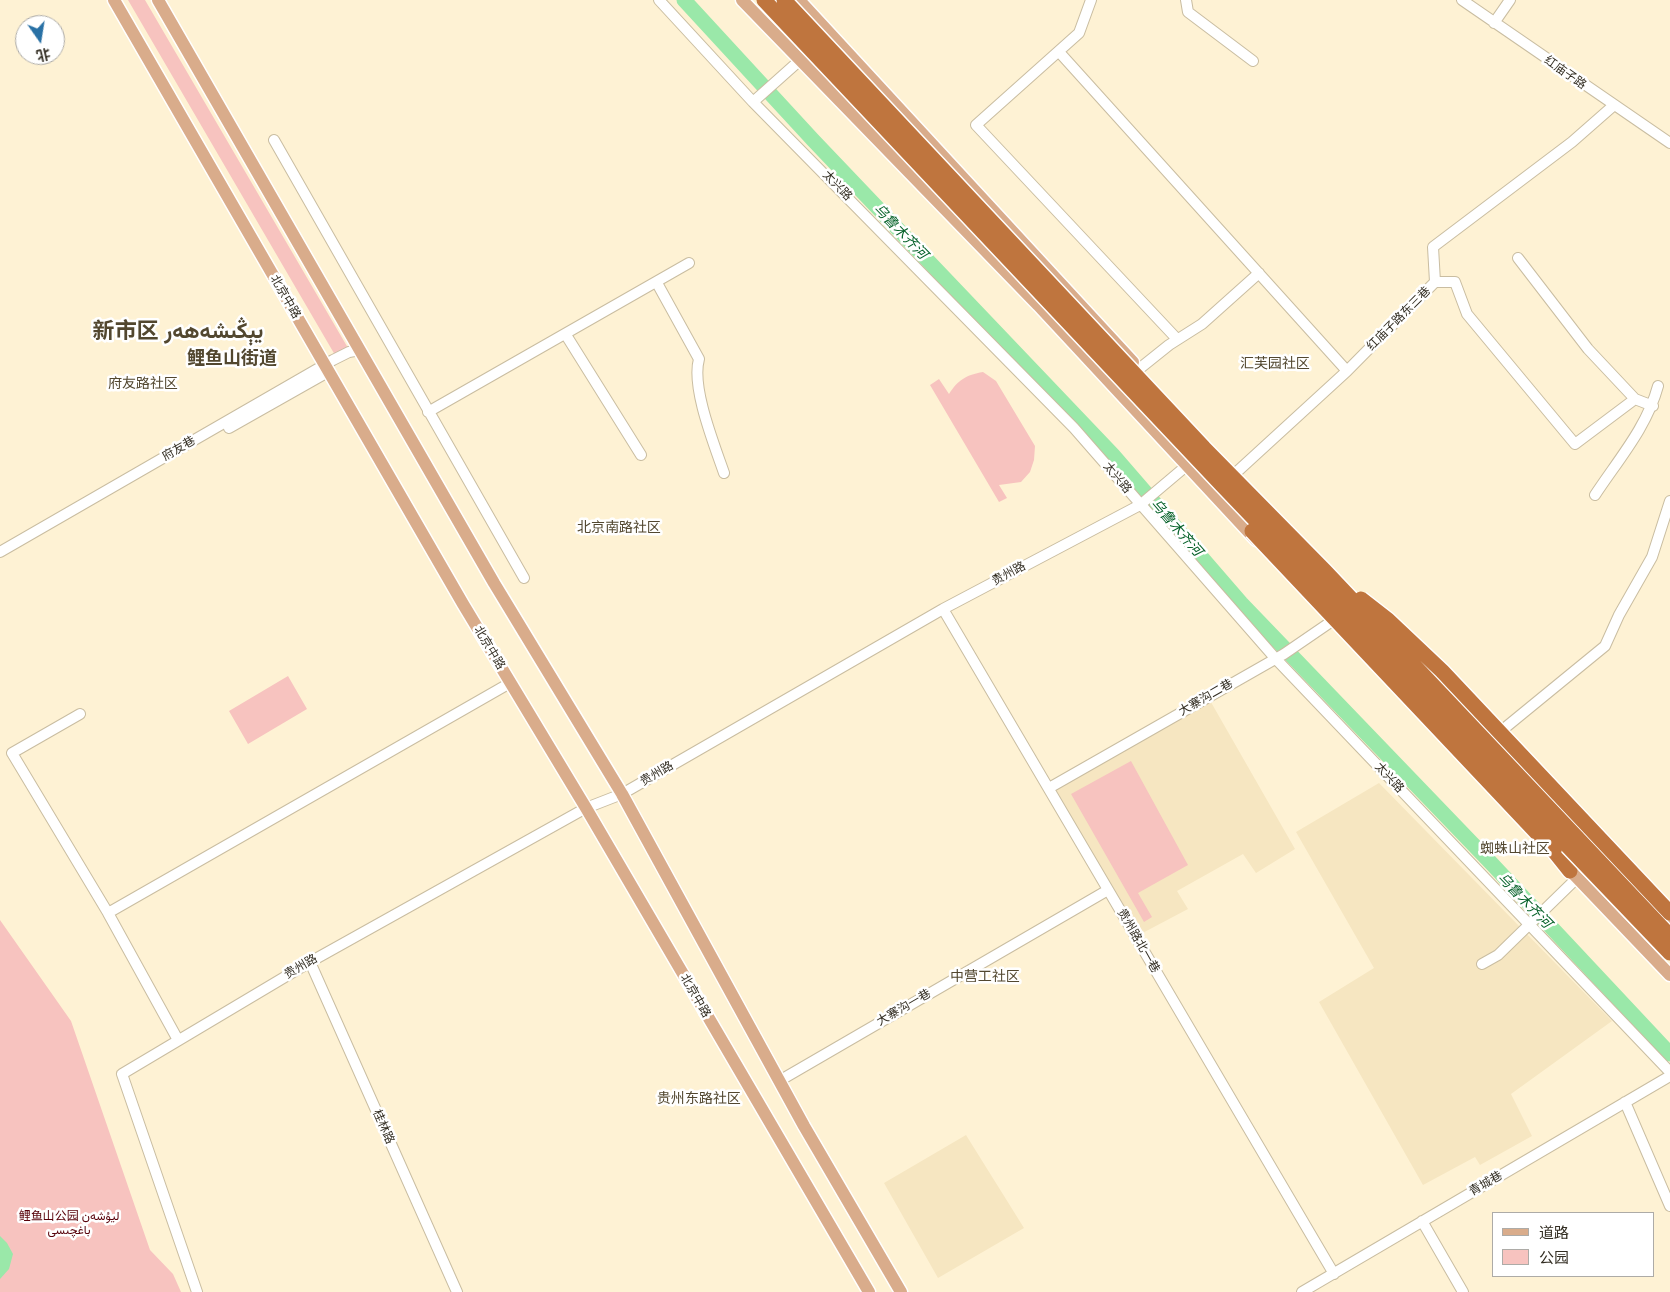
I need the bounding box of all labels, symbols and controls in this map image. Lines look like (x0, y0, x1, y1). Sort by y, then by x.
north arrow (15, 15, 65, 65)
text: 北 (35, 44, 52, 64)
street label: 红庙子路 (1541, 53, 1589, 93)
street label: 太兴路 (819, 168, 855, 204)
water label: 乌鲁木齐河 (870, 201, 930, 263)
street label: 北京中路 (267, 273, 303, 321)
street label: 红庙子路东三巷 (1364, 284, 1434, 354)
district label: 新市区 يېڭىشەھەر (93, 319, 263, 345)
district label: 鲤鱼山街道 (187, 348, 277, 370)
district label: 汇芙园社区 (1240, 356, 1310, 372)
district label: 府友路社区 (108, 376, 178, 392)
street label: 府友巷 (160, 434, 198, 464)
street label: 太兴路 (1100, 460, 1134, 496)
water label: 乌鲁木齐河 (1147, 496, 1205, 560)
district label: 北京南路社区 (577, 520, 661, 536)
street label: 贵州路 (990, 559, 1028, 589)
street label: 北京中路 (470, 624, 508, 672)
street label: 大寨沟二巷 (1176, 677, 1236, 719)
street label: 贵州路 (638, 759, 676, 789)
street label: 太兴路 (1371, 760, 1407, 796)
district label: 蜘蛛山社区 (1480, 841, 1550, 857)
water label: 乌鲁木齐河 (1494, 870, 1554, 932)
street label: 贵州路北一巷 (1114, 906, 1162, 976)
street label: 贵州路 (282, 952, 320, 982)
district label: 中营工社区 (950, 969, 1020, 985)
street label: 北京中路 (677, 972, 713, 1020)
street label: 大寨沟一巷 (874, 987, 934, 1029)
district label: 贵州东路社区 (657, 1091, 741, 1107)
street label: 桂林路 (369, 1108, 397, 1146)
street label: 青城巷 (1467, 1169, 1505, 1199)
park label: 鲤鱼山公园 ليۇشەن باغچىسى (19, 1210, 119, 1238)
legend (1492, 1212, 1655, 1277)
text: 道路 (1539, 1224, 1569, 1242)
text: 公园 (1539, 1249, 1569, 1267)

